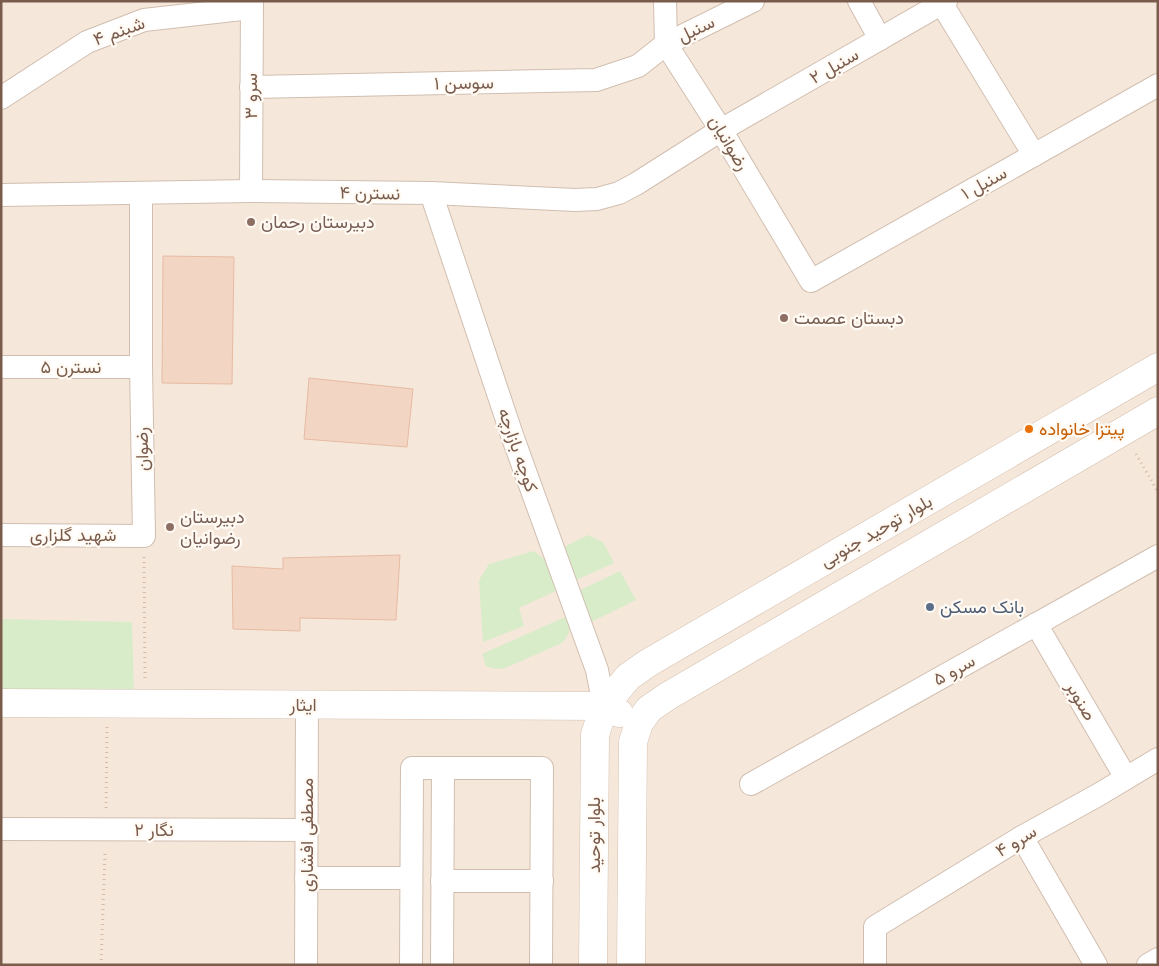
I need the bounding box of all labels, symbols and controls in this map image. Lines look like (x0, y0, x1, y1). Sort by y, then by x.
street label: سنبل (674, 12, 718, 47)
street label: شبنم ۴ (91, 13, 148, 51)
street label: سنبل ۲ (806, 44, 862, 89)
street label: سوسن ۱ (434, 72, 494, 95)
street label: سرو ۳ (241, 73, 262, 119)
street label: رضوانیان (704, 112, 753, 175)
street label: سنبل ۱ (958, 162, 1011, 204)
street label: نسترن ۴ (339, 182, 401, 205)
place label: دبیرستان رحمان (261, 212, 375, 233)
marker: دبیرستان رحمان (245, 216, 257, 228)
place label: دبستان عصمت (794, 308, 904, 328)
marker: دبستان عصمت (778, 312, 790, 324)
street label: نسترن ۵ (40, 357, 102, 378)
street label: کوچه بازارچه (492, 405, 542, 495)
place label: پیتزا خانواده (1039, 419, 1125, 441)
marker: پیتزا خانواده (1023, 423, 1035, 435)
street label: رضوان (132, 427, 153, 471)
street label: بلوار توحید جنوبی (817, 491, 936, 572)
place label: دبیرستان رضوانیان (180, 507, 245, 549)
marker: دبیرستان رضوانیان (164, 521, 176, 533)
street label: شهید گلزاری (30, 525, 116, 546)
place label: بانک مسکن (940, 597, 1024, 618)
marker: بانک مسکن (924, 601, 936, 613)
street label: سرو ۵ (930, 650, 979, 690)
street label: صنوبر (1061, 677, 1100, 724)
street label: ایثار (288, 695, 317, 716)
street label: مصطفی افشاری (297, 778, 318, 892)
street label: بلوار توحید (584, 797, 605, 873)
street label: نگار ۲ (134, 820, 174, 841)
street label: سرو ۴ (992, 821, 1041, 862)

